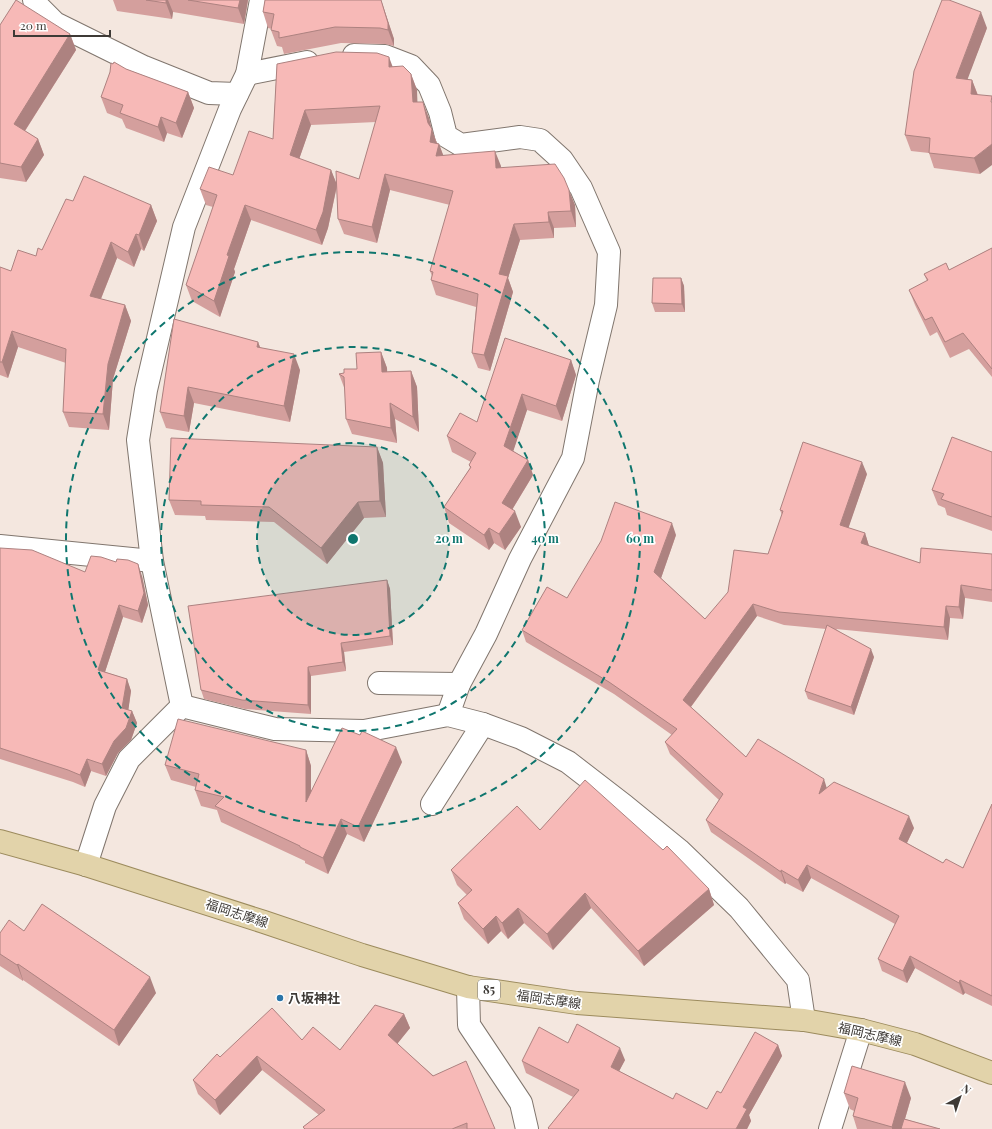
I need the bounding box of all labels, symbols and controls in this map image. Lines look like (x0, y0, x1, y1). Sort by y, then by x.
scale bar (14, 12, 110, 38)
text: 20 m (20, 17, 47, 33)
text: 20 m (435, 530, 463, 546)
text: 40 m (531, 530, 559, 546)
text: 60 m (626, 530, 654, 546)
centre of rings (346, 532, 360, 546)
street label: 福岡志摩線 (204, 894, 271, 931)
road number: 85 (478, 980, 500, 1000)
street label: 福岡志摩線 (516, 986, 582, 1011)
place label: 八坂神社 (288, 989, 340, 1006)
marker: 八坂神社 (275, 993, 285, 1003)
street label: 福岡志摩線 (837, 1018, 904, 1049)
north arrow (940, 1077, 980, 1117)
text: N (959, 1081, 975, 1097)

